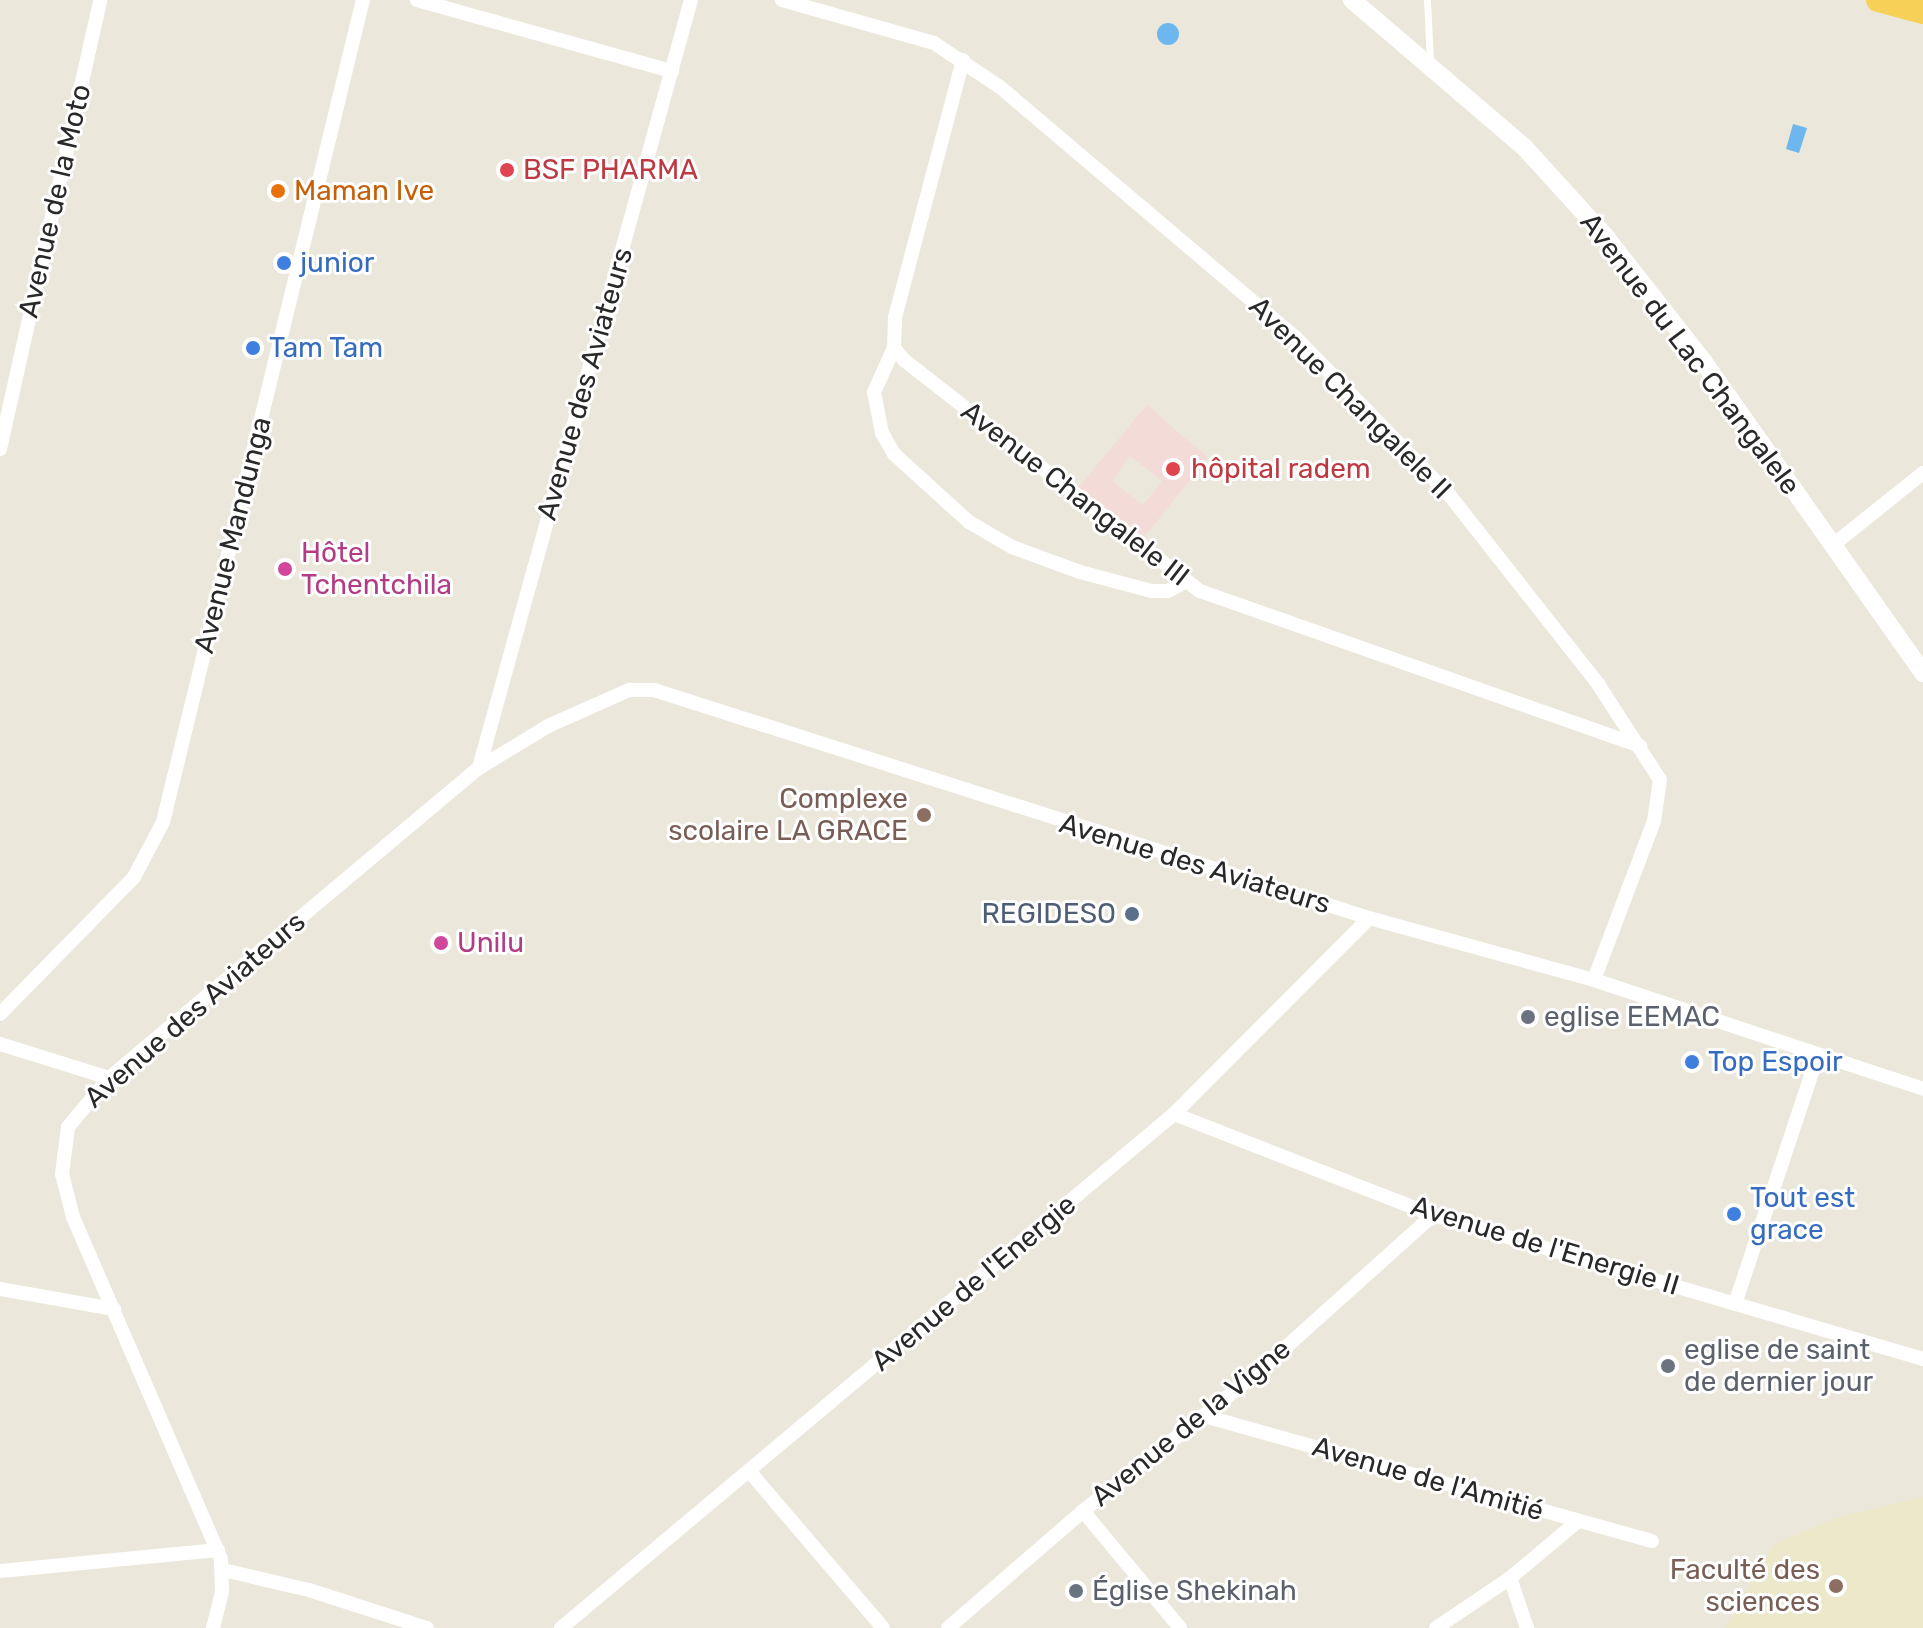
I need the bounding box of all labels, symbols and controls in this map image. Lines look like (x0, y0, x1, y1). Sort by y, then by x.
street label: Avenue de la Moto (12, 81, 98, 321)
place label: BSF PHARMA (523, 153, 698, 187)
marker: BSF PHARMA (498, 161, 516, 179)
place label: Maman Ive (294, 174, 434, 208)
marker: Maman Ive (269, 182, 287, 200)
street label: Avenue du Lac Changalele (1573, 206, 1807, 502)
street label: Avenue des Aviateurs (530, 244, 640, 524)
place label: junior (300, 246, 374, 280)
marker: junior (275, 254, 293, 272)
street label: Avenue Changalele II (1242, 290, 1458, 506)
place label: Tam Tam (269, 331, 384, 365)
marker: Tam Tam (244, 339, 262, 357)
street label: Avenue Changalele III (954, 395, 1196, 593)
street label: Avenue Mandunga (187, 413, 279, 657)
place label: hôpital radem (1191, 452, 1371, 486)
marker: hôpital radem (1162, 458, 1184, 480)
place label: Hôtel Tchentchila (301, 536, 452, 602)
marker: Hôtel Tchentchila (276, 560, 294, 578)
place label: Complexe scolaire LA GRACE (667, 782, 908, 848)
marker: Complexe scolaire LA GRACE (915, 806, 933, 824)
street label: Avenue des Aviateurs (1055, 807, 1335, 921)
place label: REGIDESO (982, 897, 1116, 931)
street label: Avenue des Aviateurs (77, 905, 313, 1115)
marker: REGIDESO (1123, 905, 1141, 923)
place label: Unilu (457, 926, 524, 960)
marker: Unilu (432, 934, 450, 952)
place label: eglise EEMAC (1544, 1000, 1720, 1034)
marker: eglise EEMAC (1519, 1008, 1537, 1026)
place label: Top Espoir (1708, 1045, 1843, 1079)
marker: Top Espoir (1683, 1053, 1701, 1071)
place label: Tout est grace (1750, 1181, 1855, 1247)
street label: Avenue de l'Energie (865, 1188, 1083, 1378)
street label: Avenue de l'Energie II (1407, 1189, 1683, 1303)
marker: Tout est grace (1725, 1205, 1743, 1223)
street label: Avenue de la Vigne (1084, 1332, 1298, 1514)
place label: eglise de saint de dernier jour (1684, 1333, 1874, 1399)
marker: eglise de saint de dernier jour (1659, 1357, 1677, 1375)
street label: Avenue de l'Amitié (1309, 1430, 1547, 1528)
place label: Faculté des sciences (1670, 1553, 1820, 1619)
place label: Église Shekinah (1092, 1574, 1297, 1608)
marker: Faculté des sciences (1827, 1577, 1845, 1595)
marker: Église Shekinah (1067, 1582, 1085, 1600)

